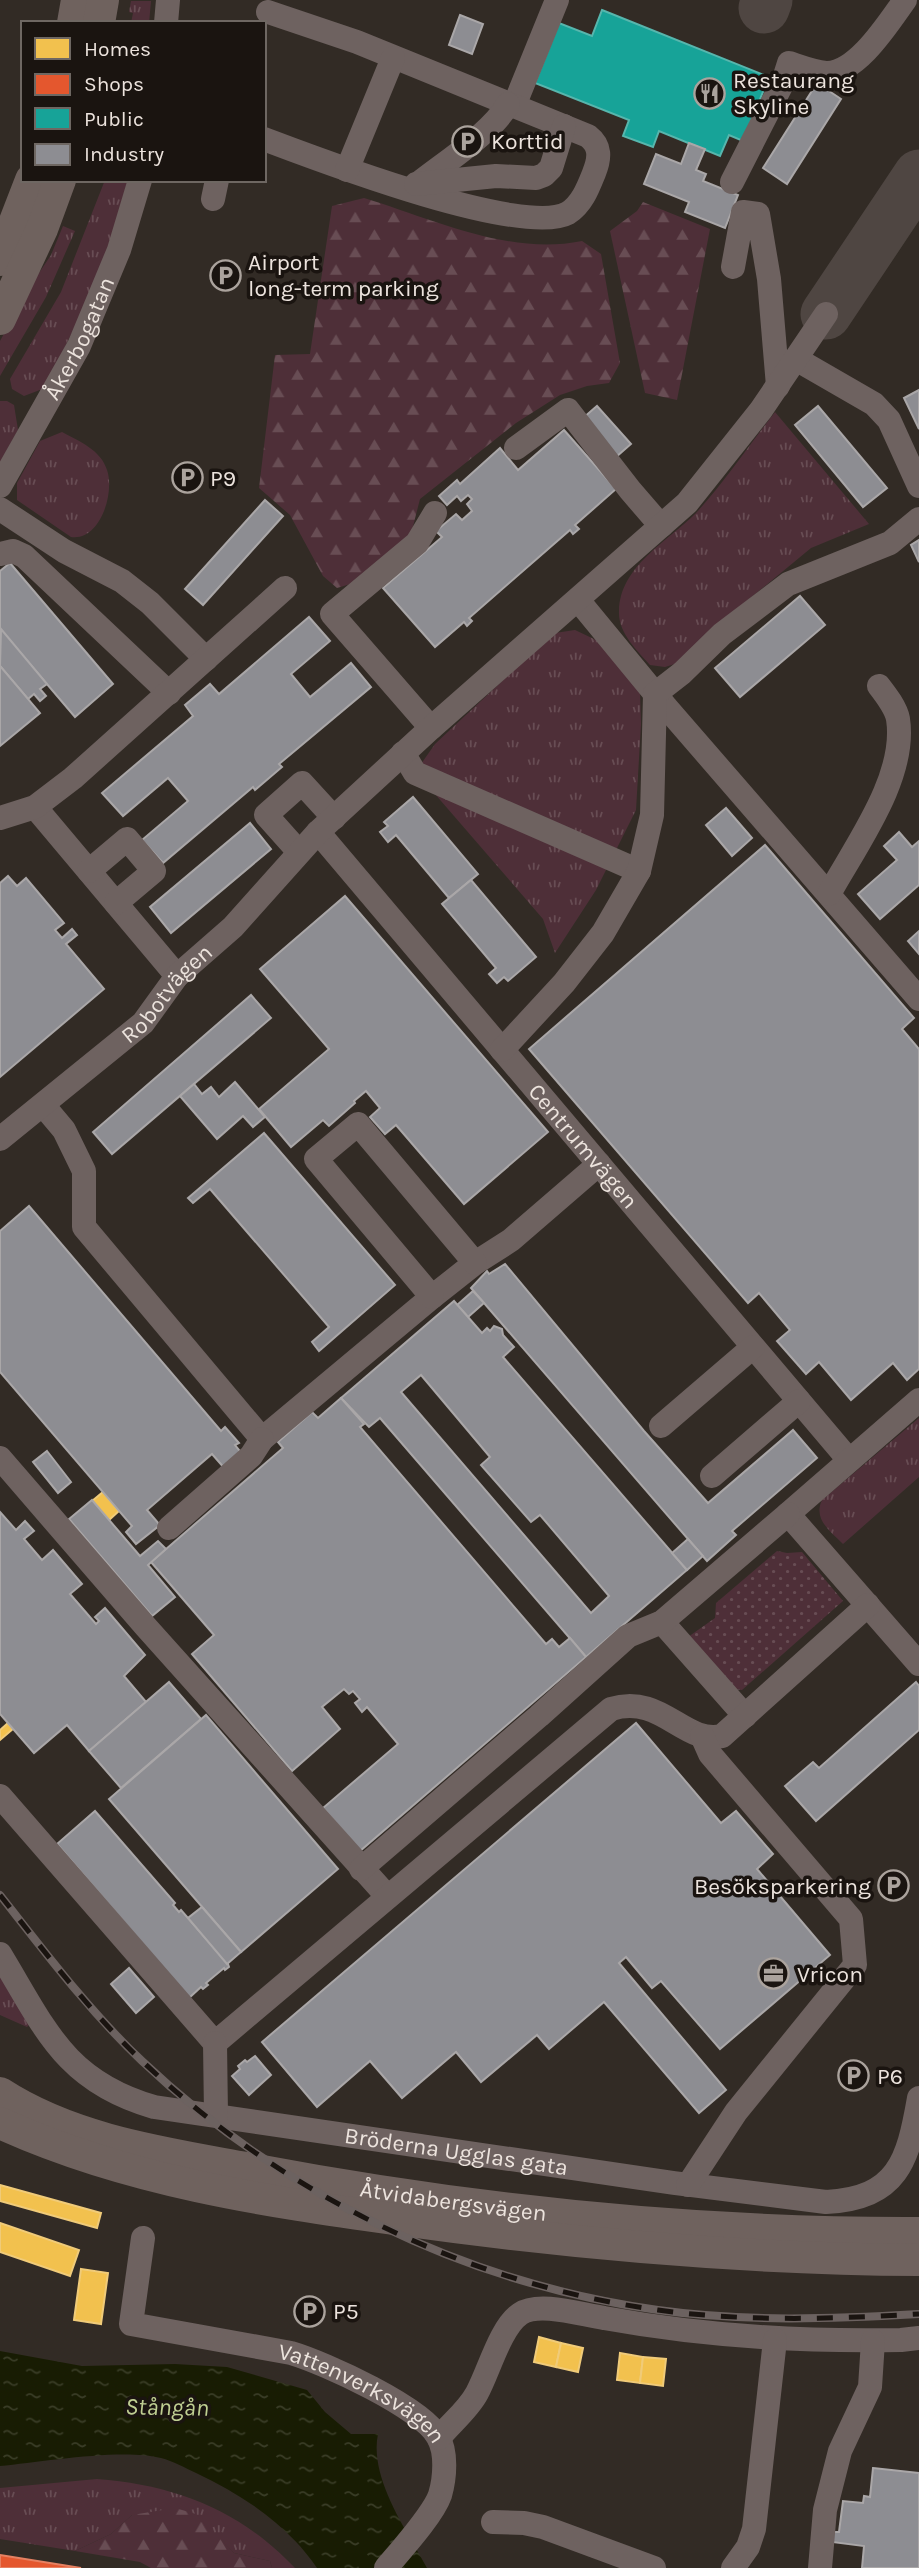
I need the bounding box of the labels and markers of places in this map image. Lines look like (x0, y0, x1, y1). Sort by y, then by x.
place label: Restaurang Skyline (733, 67, 854, 120)
restaurant icon: Restaurang Skyline (693, 76, 727, 110)
parking icon: Korttid (451, 124, 485, 158)
place label: Korttid (491, 128, 564, 155)
place label: Airport long-term parking (248, 249, 439, 302)
parking icon: Airport long-term parking (208, 258, 242, 292)
parking icon: P9 (170, 461, 204, 495)
place label: P9 (210, 465, 236, 492)
parking icon: Besöksparkering (877, 1869, 911, 1903)
place label: Besöksparkering (694, 1873, 871, 1900)
office icon: Vricon (757, 1957, 791, 1991)
place label: Vricon (797, 1961, 863, 1988)
parking icon: P6 (837, 2059, 871, 2093)
place label: P6 (877, 2063, 903, 2090)
parking icon: P5 (293, 2294, 327, 2328)
place label: P5 (333, 2298, 359, 2325)

